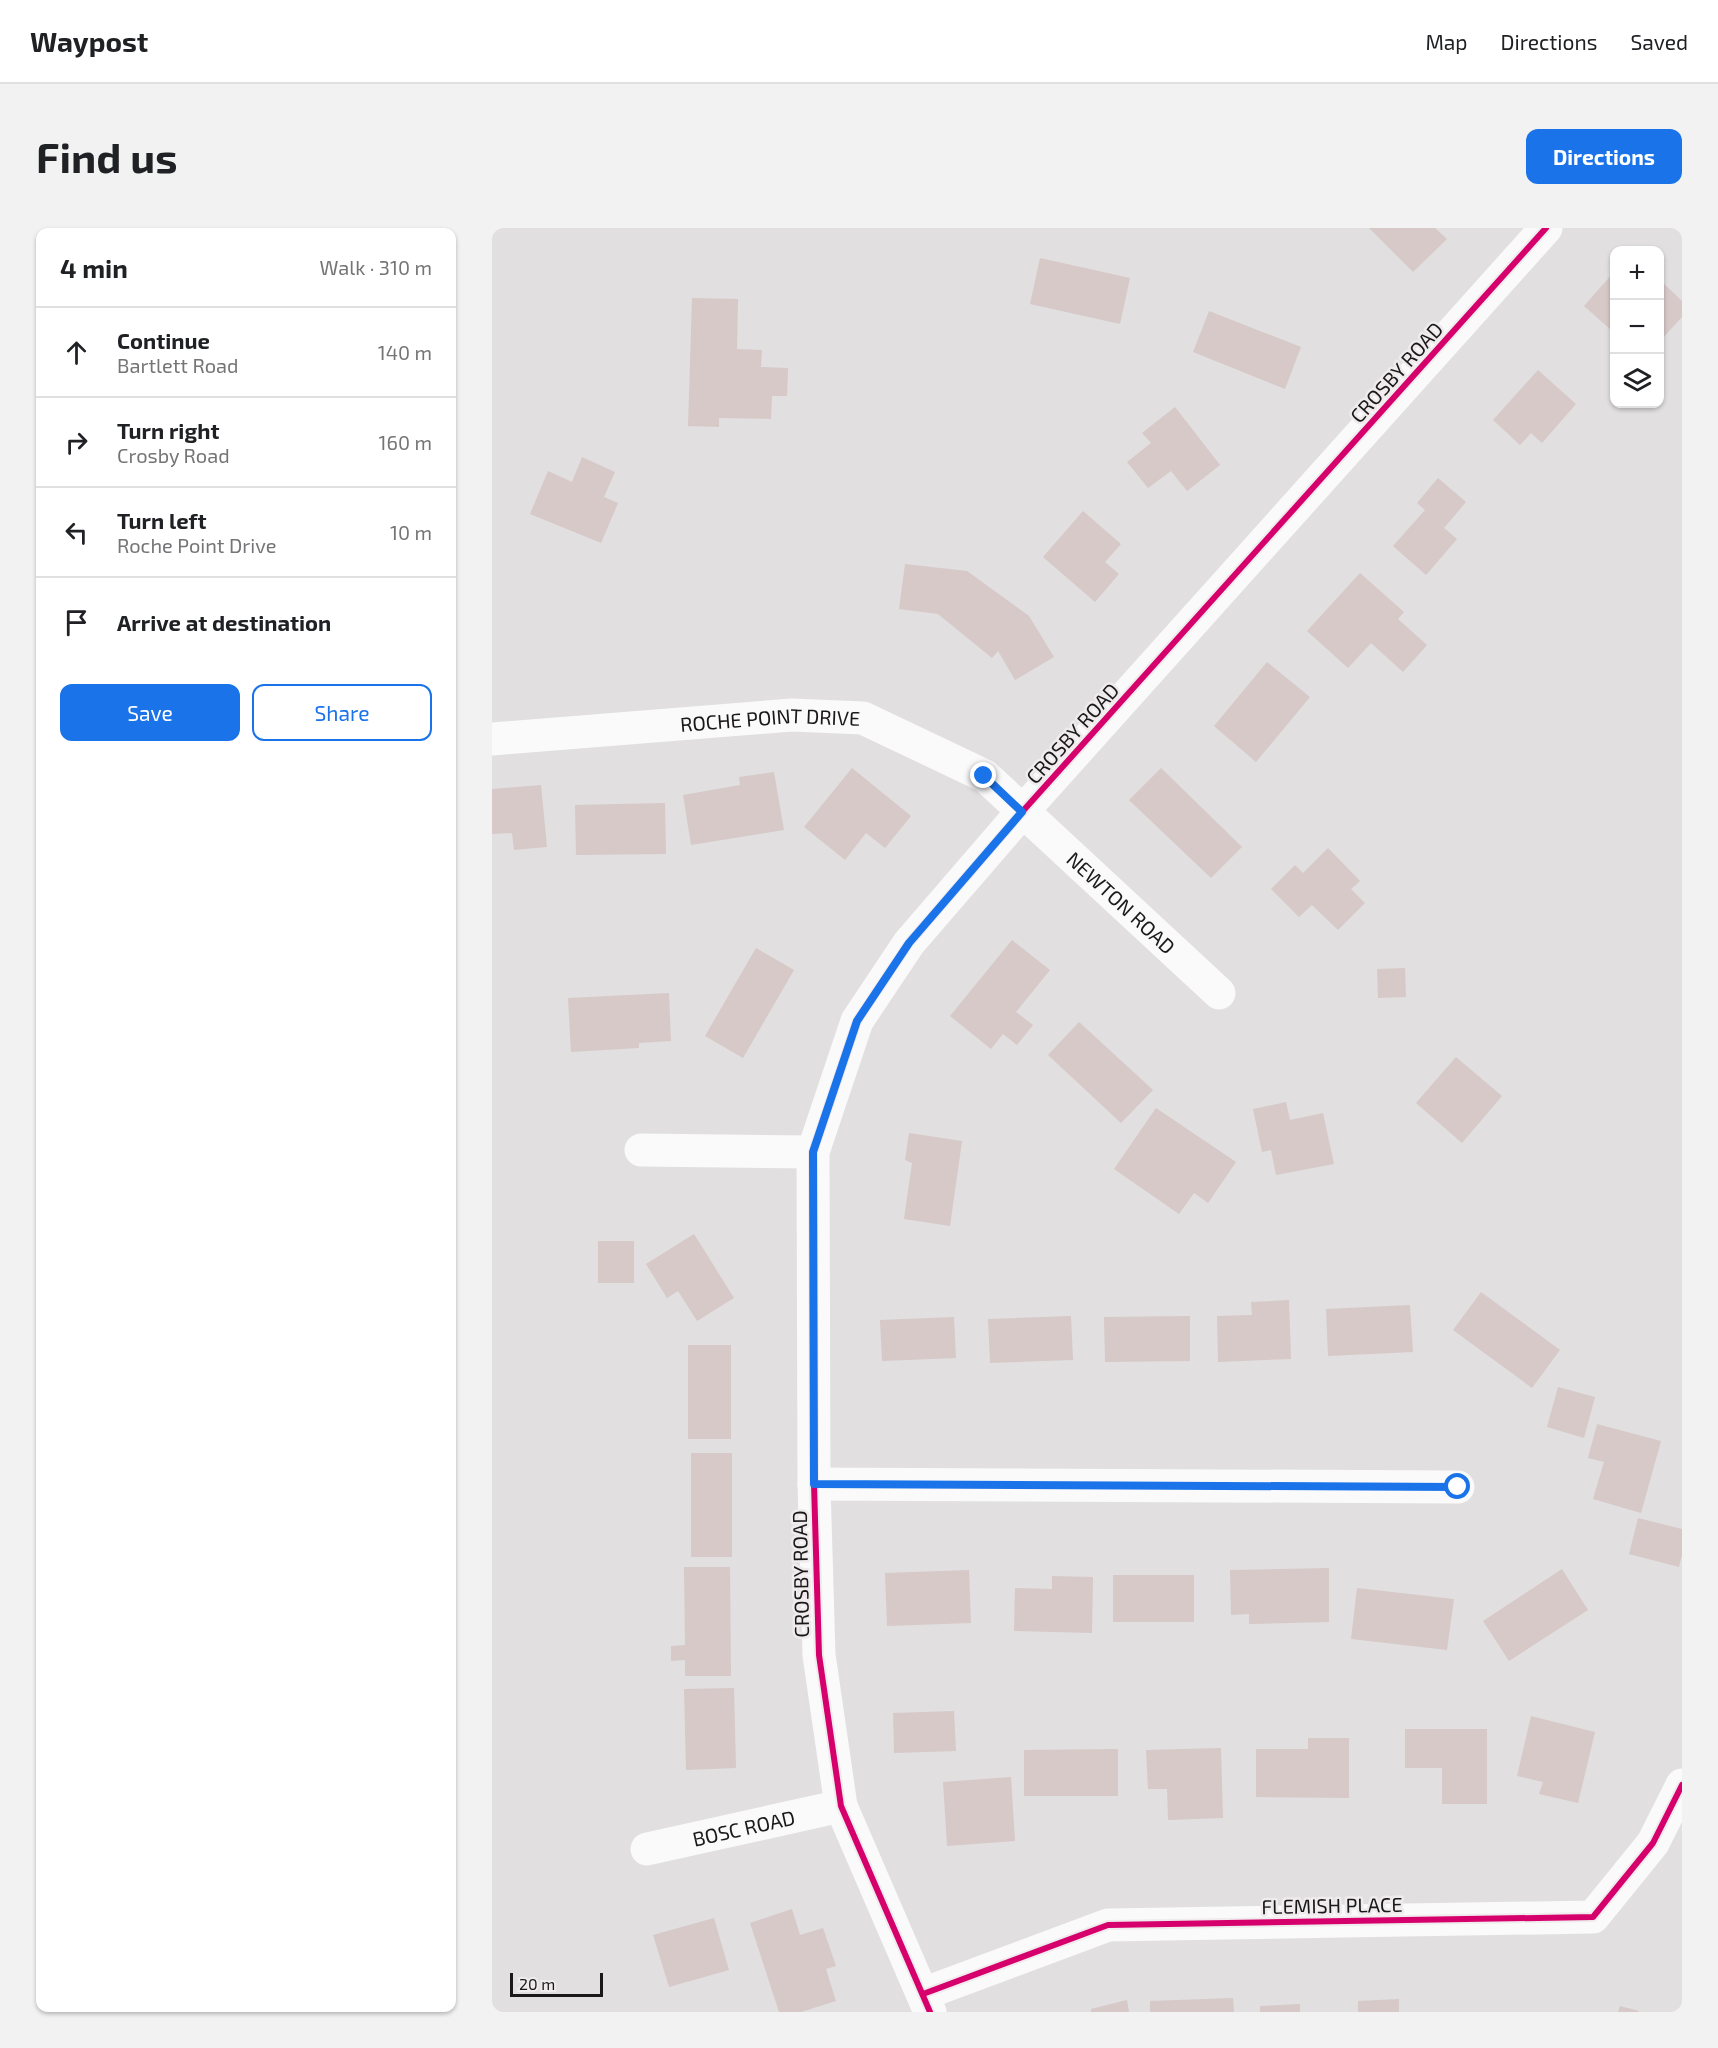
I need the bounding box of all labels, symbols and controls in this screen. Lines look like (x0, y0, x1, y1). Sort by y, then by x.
text: Waypost (30, 24, 148, 58)
text: Map (1425, 29, 1468, 54)
text: Directions (1501, 29, 1597, 54)
text: Saved (1630, 29, 1688, 54)
button: Directions (1526, 129, 1682, 184)
text: Find us (36, 131, 178, 181)
map controls (1610, 246, 1664, 408)
button: + (1610, 246, 1664, 300)
text: 4 min (60, 252, 128, 283)
text: Walk · 310 m (320, 255, 432, 279)
button: − (1610, 300, 1664, 354)
street label: CROSBY ROAD (1345, 317, 1447, 427)
text: Continue (117, 327, 210, 353)
icon: ahead (60, 336, 93, 369)
text: 140 m (378, 340, 432, 364)
text: Bartlett Road (117, 353, 238, 377)
button: layers (1610, 354, 1664, 408)
text: Turn right (117, 417, 219, 443)
icon: right (60, 426, 93, 459)
text: 160 m (379, 430, 432, 454)
text: Crosby Road (117, 443, 230, 467)
text: Turn left (117, 507, 206, 533)
icon: left (60, 516, 93, 549)
text: 10 m (390, 520, 432, 544)
text: Roche Point Drive (117, 533, 276, 557)
icon: arrive (60, 606, 93, 639)
text: Arrive at destination (117, 609, 331, 635)
street label: CROSBY ROAD (1021, 678, 1123, 788)
button: Save (60, 684, 240, 741)
button: Share (252, 684, 432, 741)
street label: ROCHE POINT DRIVE (679, 703, 861, 736)
route end (970, 762, 996, 788)
street label: NEWTON ROAD (1062, 846, 1180, 958)
route start (1444, 1473, 1470, 1499)
street label: CROSBY ROAD (787, 1510, 813, 1638)
street label: BOSC ROAD (690, 1805, 797, 1851)
street label: FLEMISH PLACE (1261, 1892, 1403, 1918)
scale bar (510, 1970, 603, 1998)
text: 20 m (519, 1974, 555, 1993)

